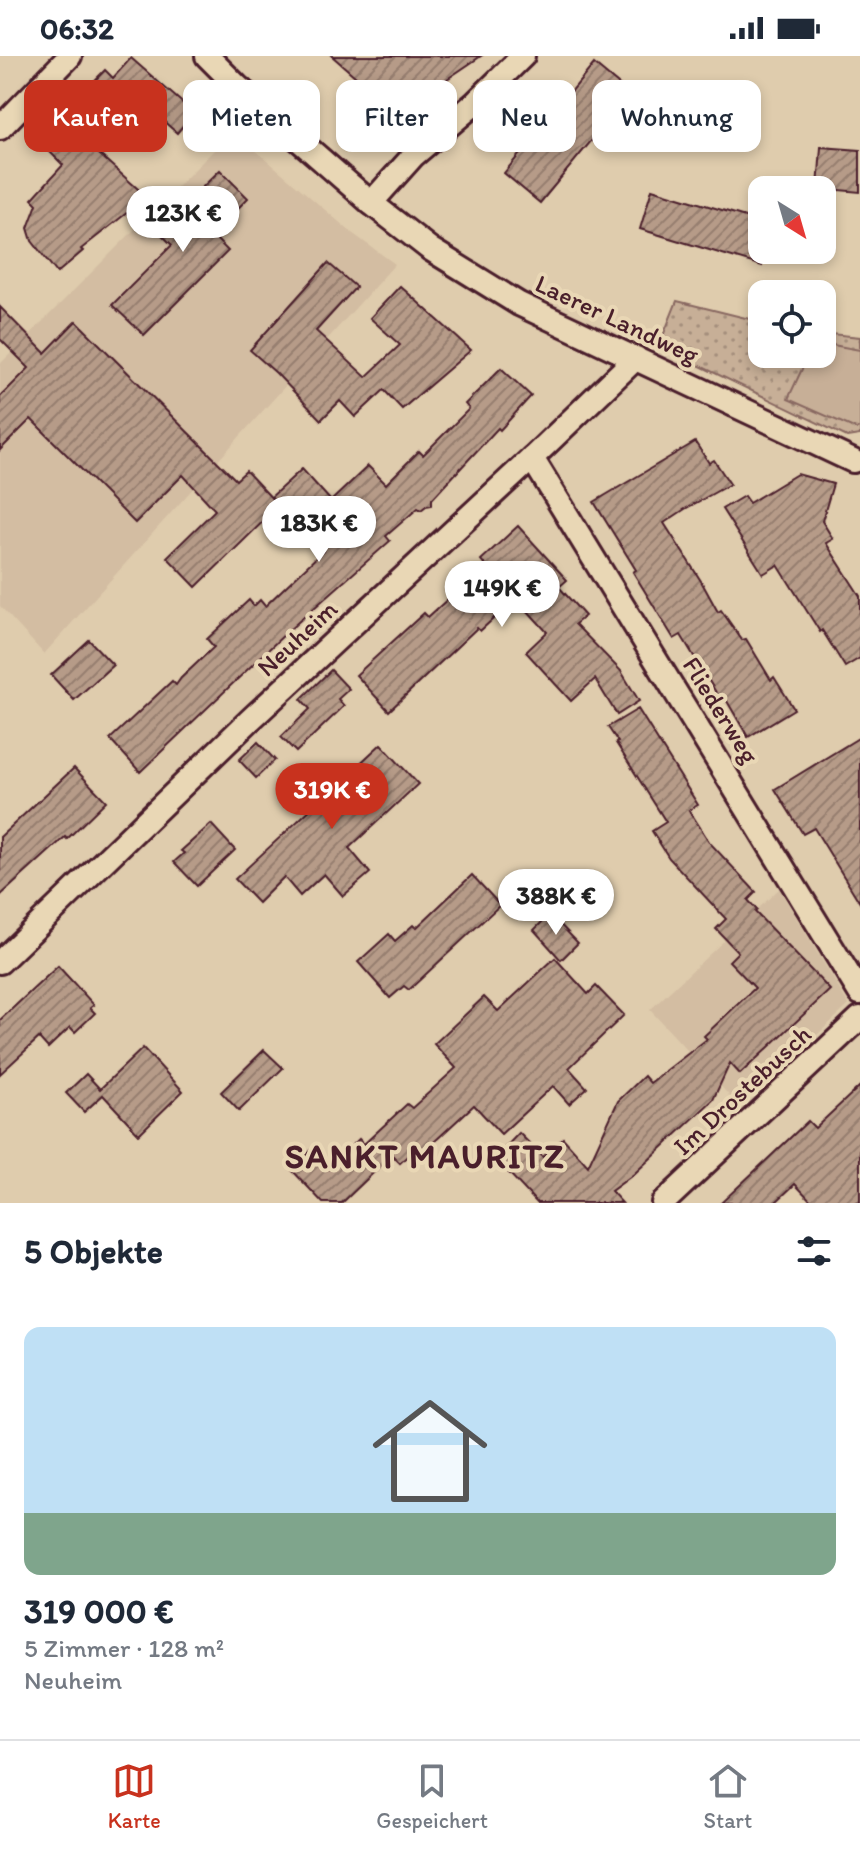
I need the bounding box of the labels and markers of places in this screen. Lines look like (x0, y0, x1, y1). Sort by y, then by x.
pin: 123K € (118, 186, 248, 254)
pin: 183K € (254, 496, 384, 564)
pin: 149K € (437, 561, 567, 629)
pin: 319K € (267, 763, 397, 831)
pin: 388K € (491, 869, 621, 937)

